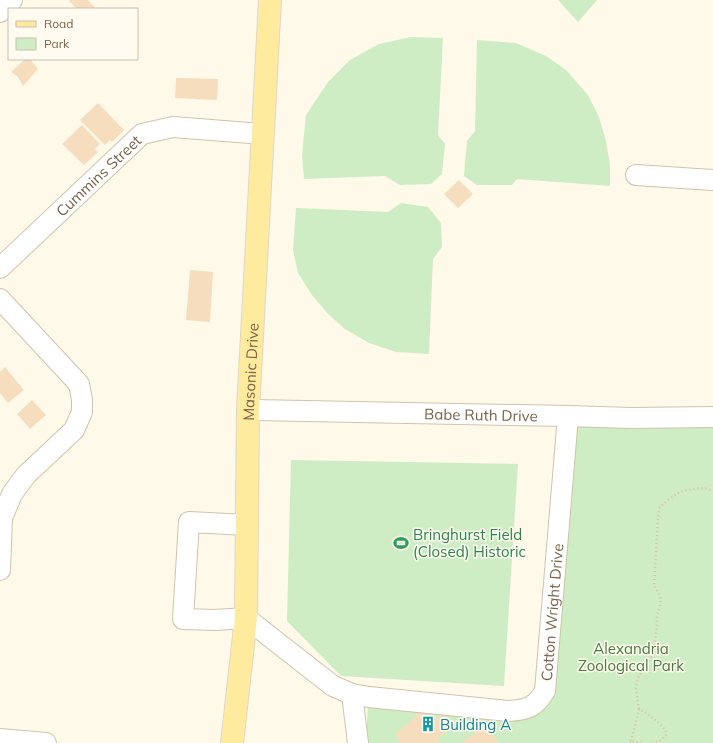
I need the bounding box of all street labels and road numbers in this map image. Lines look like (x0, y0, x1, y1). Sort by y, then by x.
street label: Cummins Street (52, 131, 145, 220)
street label: Masonic Drive (238, 322, 262, 421)
street label: Babe Ruth Drive (424, 404, 538, 425)
street label: Cotton Wright Drive (536, 543, 567, 682)

